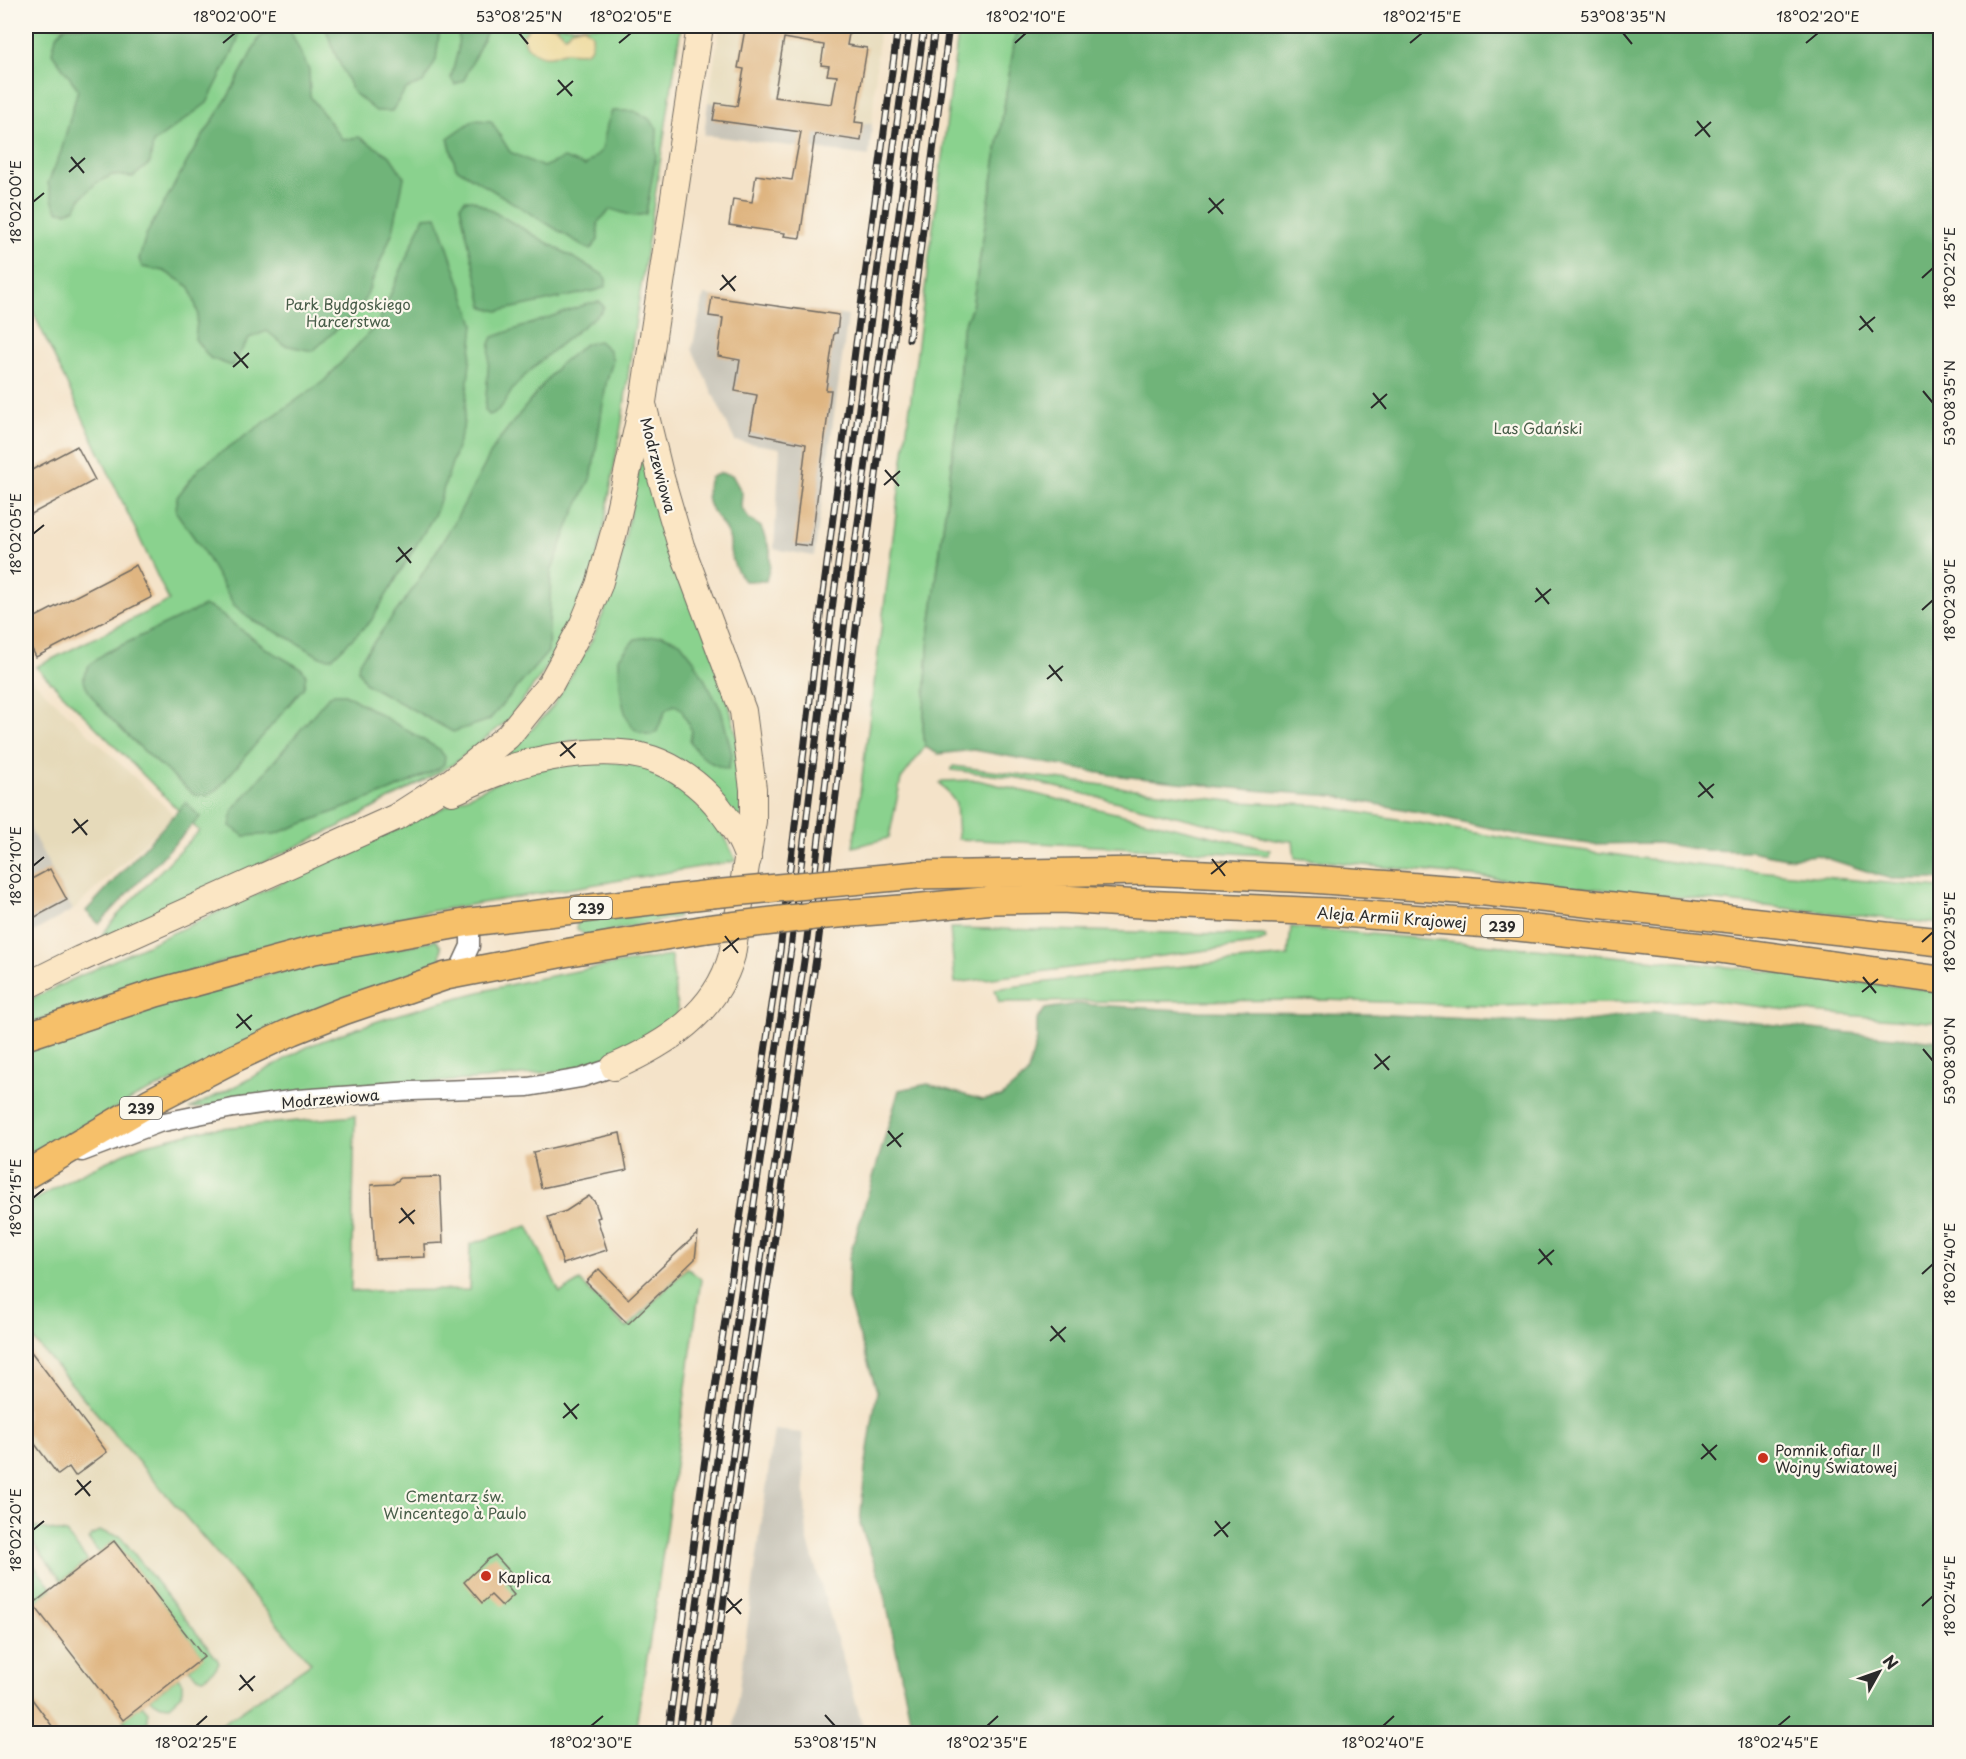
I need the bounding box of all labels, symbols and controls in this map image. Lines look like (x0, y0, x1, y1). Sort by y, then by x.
text: 18°02'00"E (193, 4, 277, 27)
text: 53°08'25"N (475, 4, 563, 27)
text: 18°02'05"E (590, 4, 672, 27)
text: 18°02'10"E (986, 4, 1066, 27)
text: 18°02'15"E (1383, 4, 1461, 27)
text: 53°08'35"N (1580, 4, 1666, 27)
text: 18°02'20"E (1776, 4, 1860, 27)
text: 18°02'00"E (3, 160, 26, 244)
text: 18°02'25"E (1937, 227, 1960, 309)
park label: Park Bydgoskiego Harcerstwa (285, 292, 411, 332)
text: 53°08'35"N (1937, 360, 1960, 446)
street label: Modrzewiowa (635, 415, 683, 516)
park label: Las Gdański (1494, 416, 1582, 439)
text: 18°02'05"E (3, 493, 26, 575)
text: 18°02'30"E (1937, 558, 1960, 642)
text: 18°02'10"E (3, 826, 26, 906)
text: 18°02'35"E (1937, 891, 1960, 973)
road number: 239 (570, 897, 612, 919)
street label: Aleja Armii Krajowej (1316, 900, 1468, 934)
road number: 239 (1481, 915, 1523, 937)
text: 53°08'30"N (1937, 1017, 1960, 1105)
street label: Modrzewiowa (280, 1082, 381, 1114)
road number: 239 (120, 1097, 162, 1119)
text: 18°02'15"E (3, 1159, 26, 1237)
text: 18°02'40"E (1937, 1223, 1960, 1305)
place label: Pomnik ofiar II Wojny Światowej (1775, 1438, 1897, 1478)
marker: Pomnik ofiar II Wojny Światowej (1756, 1451, 1770, 1465)
park label: Cmentarz św. Wincentego à Paulo (383, 1484, 527, 1524)
text: 18°02'20"E (3, 1488, 26, 1572)
text: 18°02'45"E (1937, 1555, 1960, 1637)
place label: Kaplica (498, 1565, 552, 1588)
marker: Kaplica (479, 1569, 493, 1583)
north arrow (1849, 1642, 1909, 1702)
text: N (1878, 1649, 1905, 1674)
text: 18°02'25"E (155, 1730, 237, 1753)
text: 18°02'30"E (549, 1730, 633, 1753)
text: 53°08'15"N (793, 1730, 877, 1753)
text: 18°02'35"E (946, 1730, 1028, 1753)
text: 18°02'40"E (1342, 1730, 1424, 1753)
text: 18°02'45"E (1737, 1730, 1819, 1753)

